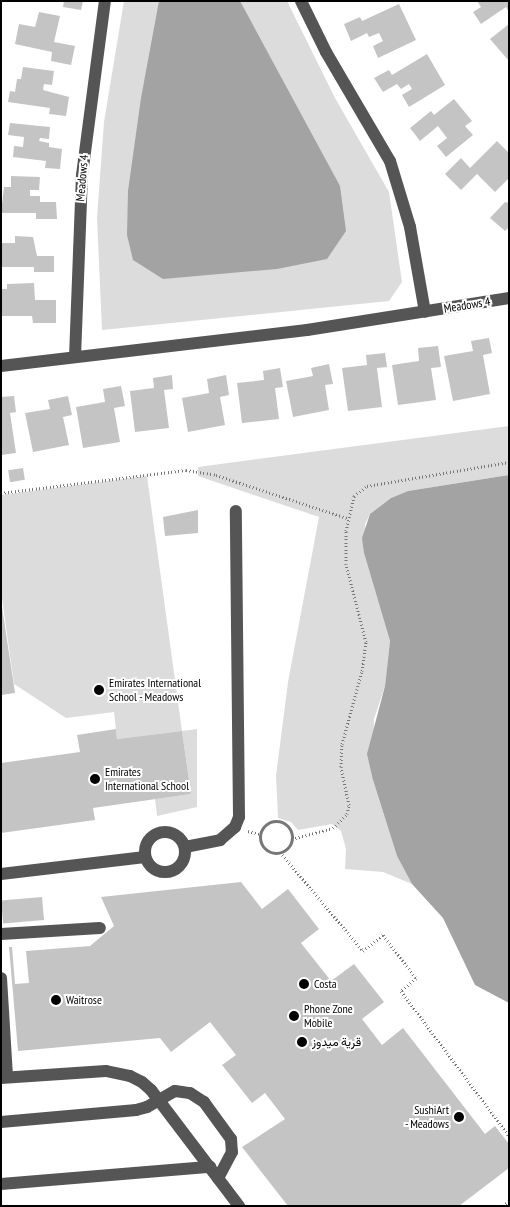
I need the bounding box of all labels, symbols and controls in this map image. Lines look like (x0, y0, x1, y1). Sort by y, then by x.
street label: Meadows 4 (73, 154, 91, 202)
street label: Meadows 4 (443, 294, 491, 316)
place label: Emirates International School - Meadows (109, 676, 201, 704)
marker: Emirates International School - Meadows (93, 684, 105, 696)
place label: Emirates International School (105, 765, 189, 793)
marker: Emirates International School (89, 773, 101, 785)
place label: Costa (314, 977, 336, 991)
marker: Costa (298, 978, 310, 990)
place label: Waitrose (66, 993, 102, 1007)
marker: Waitrose (50, 994, 62, 1006)
place label: Phone Zone Mobile (304, 1002, 353, 1030)
marker: Phone Zone Mobile (288, 1010, 300, 1022)
place label: قرية ميدوز (312, 1035, 361, 1049)
marker: قرية ميدوز (296, 1036, 308, 1048)
place label: SushiArt - Meadows (404, 1103, 449, 1131)
marker: SushiArt - Meadows (453, 1111, 465, 1123)

